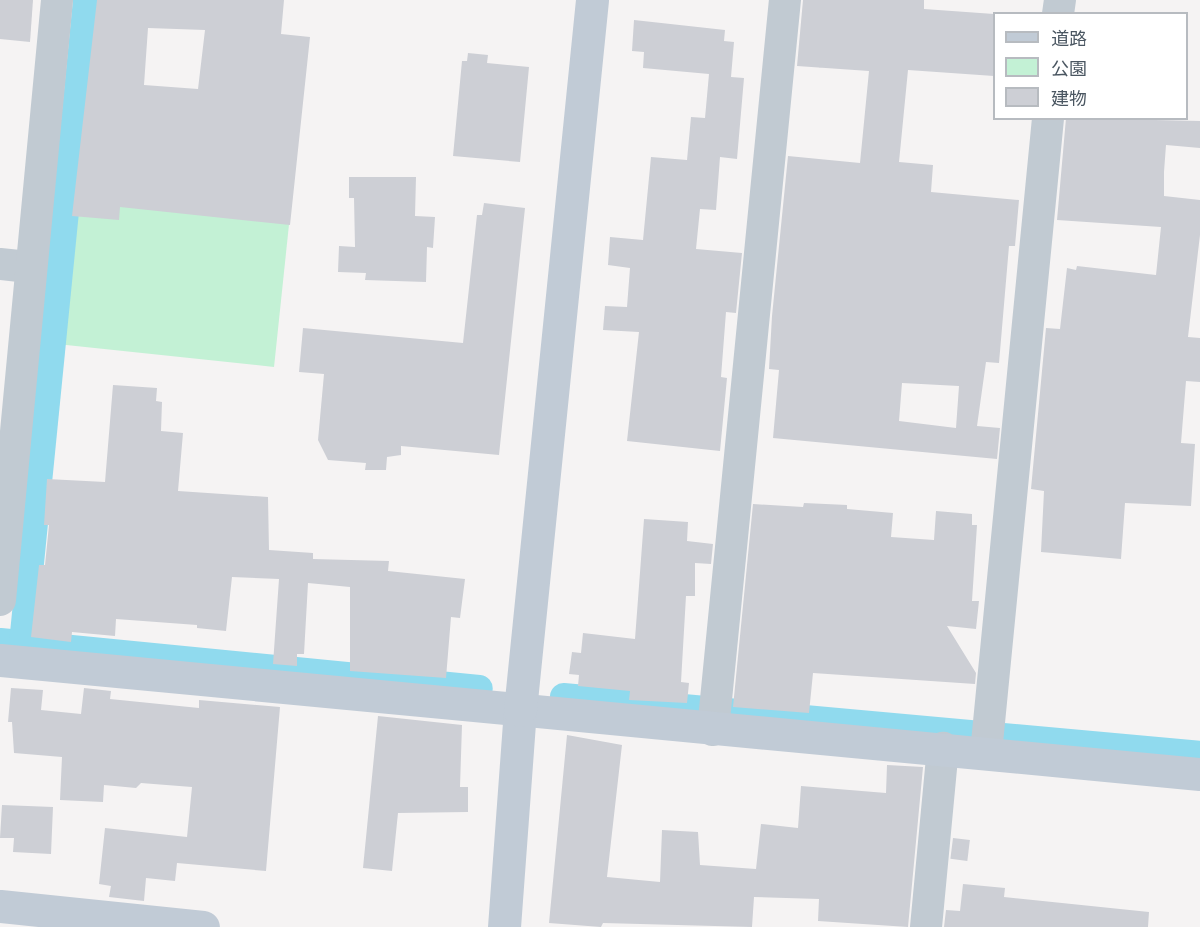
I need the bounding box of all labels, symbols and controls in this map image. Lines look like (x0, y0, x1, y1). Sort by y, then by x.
legend (993, 12, 1188, 120)
text: 道路 (1051, 28, 1087, 49)
text: 公園 (1051, 58, 1087, 79)
text: 建物 (1051, 88, 1087, 109)

